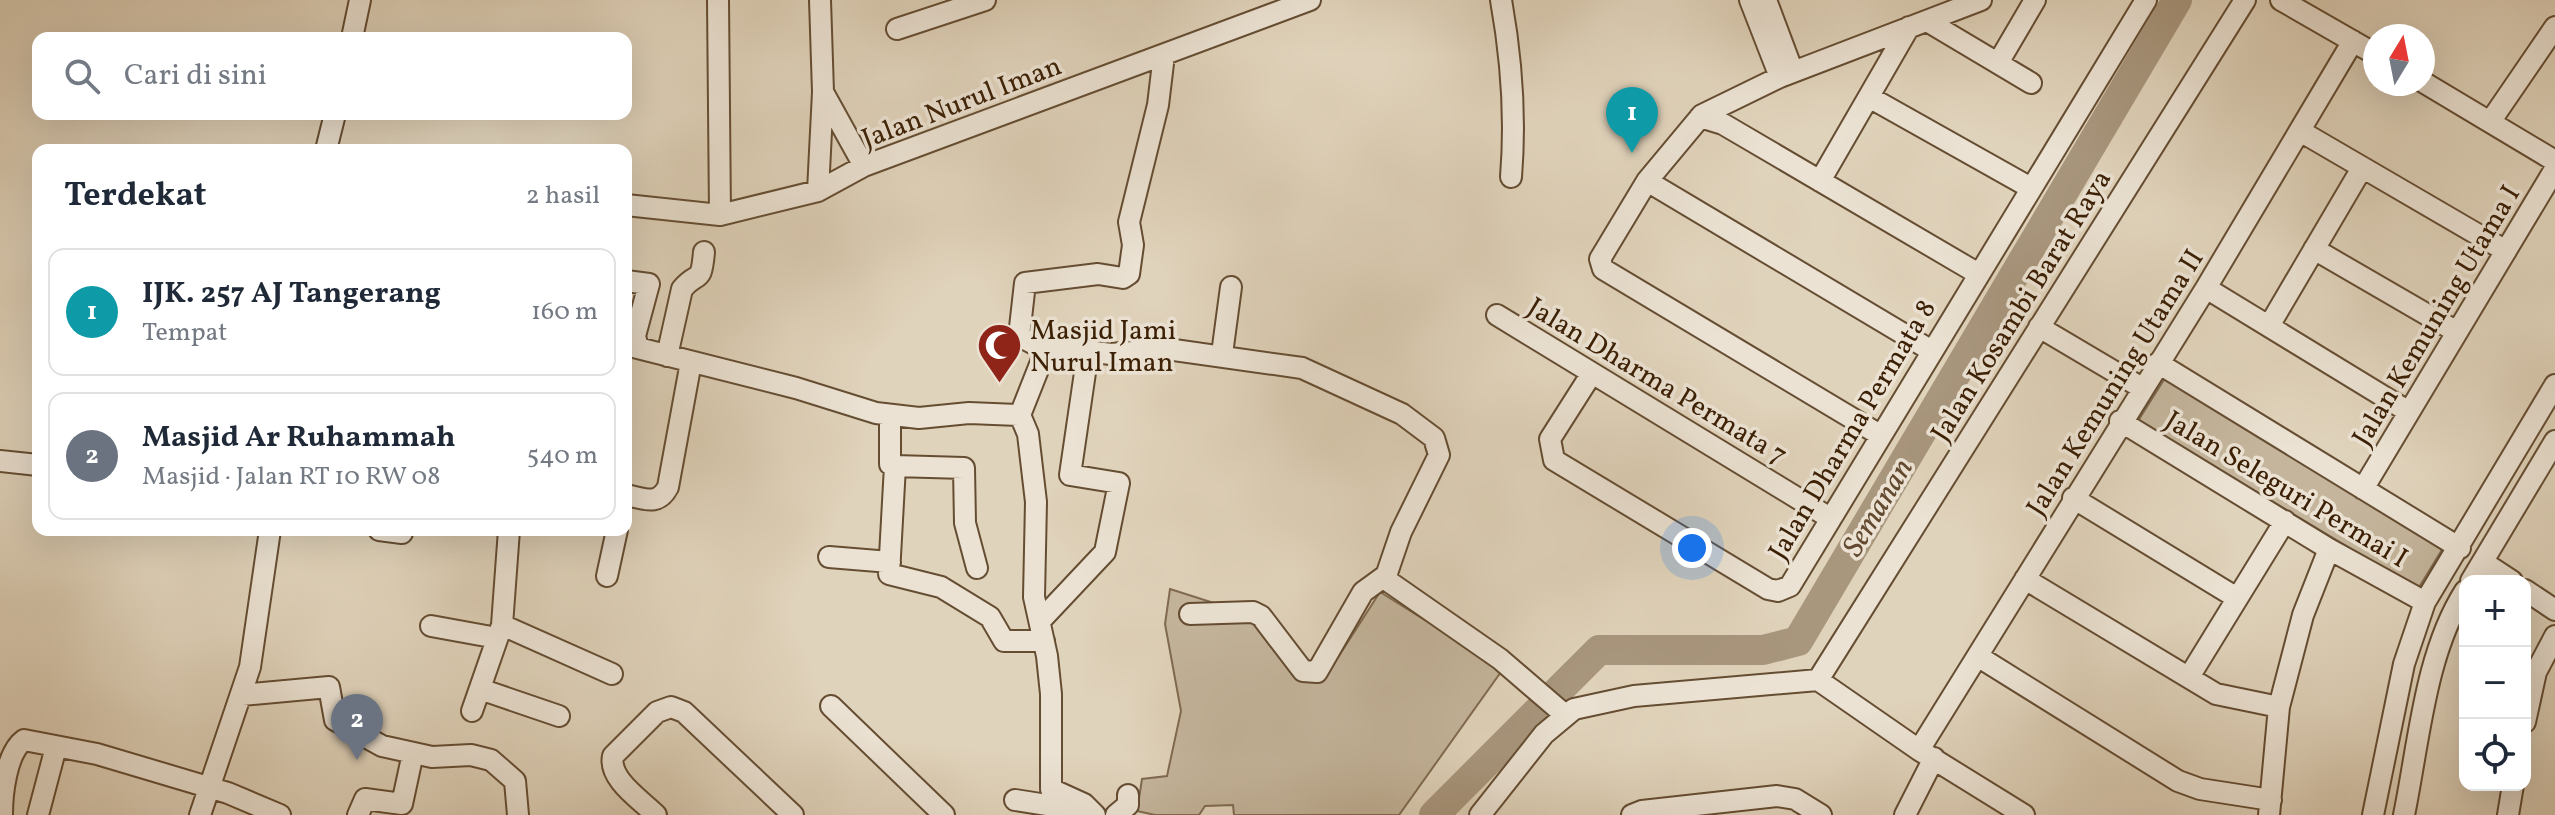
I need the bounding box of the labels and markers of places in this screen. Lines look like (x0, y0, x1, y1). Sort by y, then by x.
pin: 1 (1606, 87, 1658, 153)
place label: Masjid Jami Nurul Iman (1030, 312, 1176, 383)
mosque icon: Masjid Jami Nurul Iman (975, 321, 1023, 384)
pin: 2 (331, 694, 383, 760)

